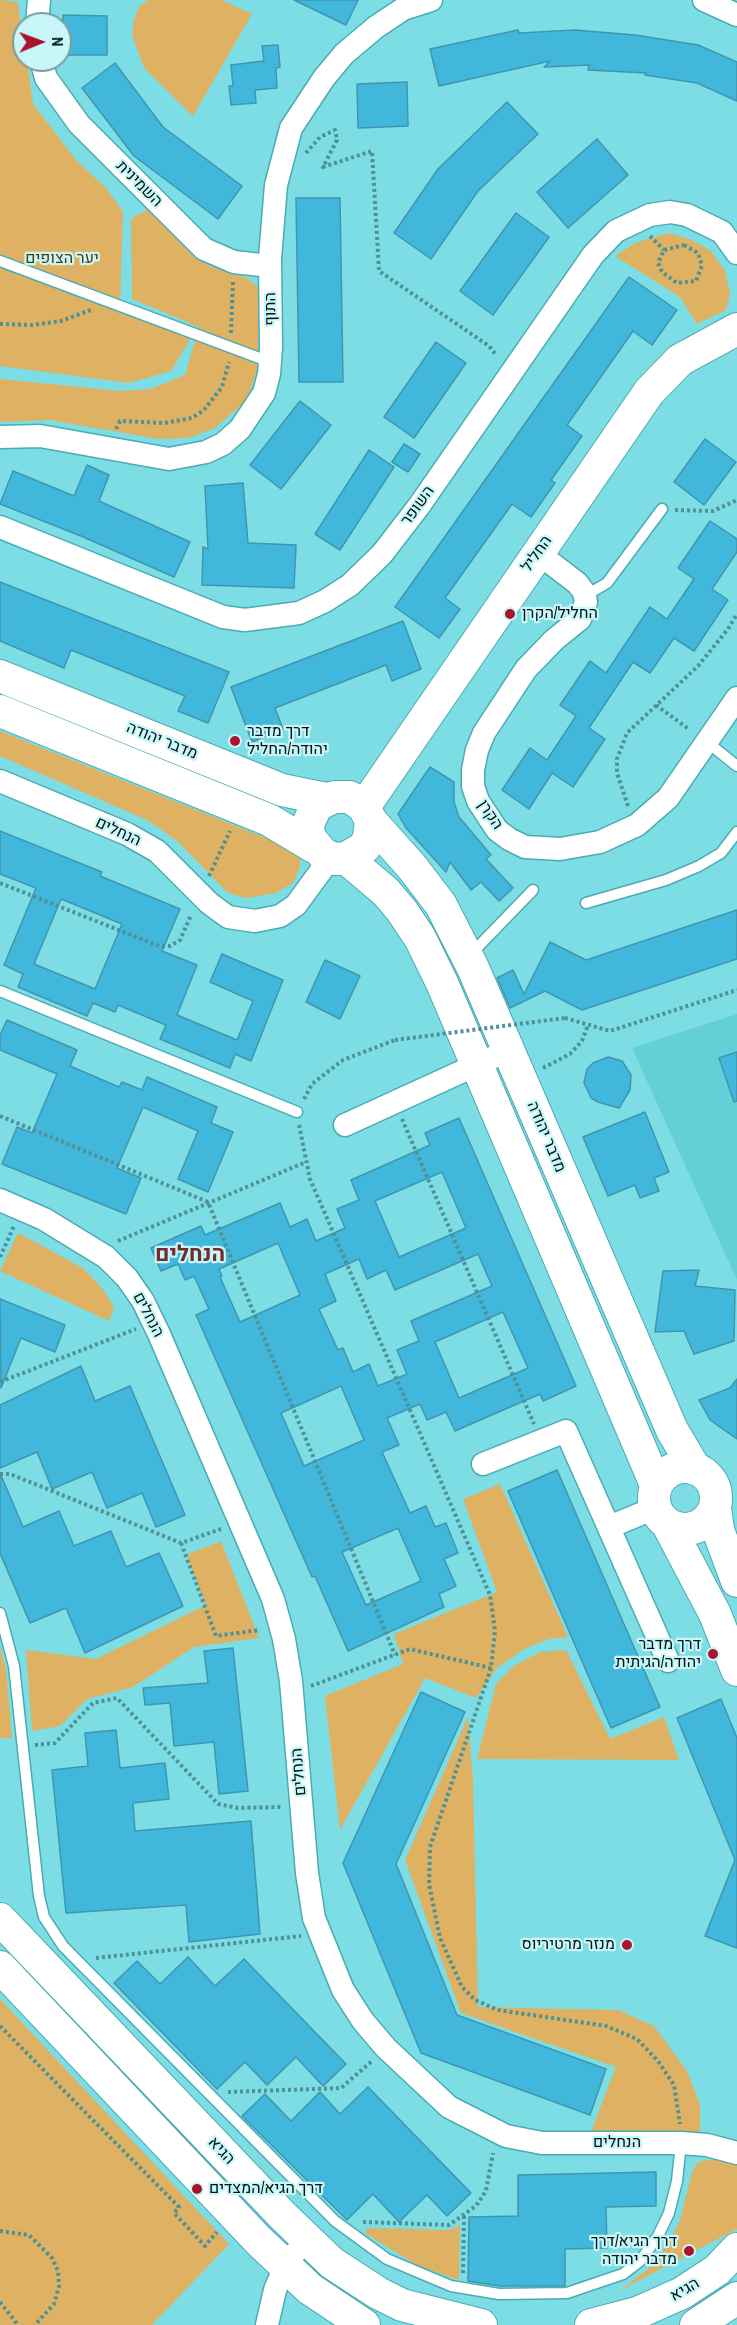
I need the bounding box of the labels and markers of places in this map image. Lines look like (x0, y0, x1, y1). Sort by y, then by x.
place label: החליל/הקרן (522, 604, 598, 624)
marker: החליל/הקרן (503, 607, 517, 621)
place label: דרך מדבר יהודה/החליל (247, 722, 328, 760)
marker: דרך מדבר יהודה/החליל (228, 734, 242, 748)
place label: דרך מדבר יהודה/הגיתית (615, 1635, 701, 1673)
marker: דרך מדבר יהודה/הגיתית (706, 1647, 720, 1661)
place label: מנזר מרטיריוס (522, 1935, 615, 1955)
marker: מנזר מרטיריוס (620, 1938, 634, 1952)
place label: דרך הגיא/המצדים (209, 2179, 323, 2199)
marker: דרך הגיא/המצדים (190, 2182, 204, 2196)
place label: דרך הגיא/דרך מדבר יהודה (591, 2232, 677, 2270)
marker: דרך הגיא/דרך מדבר יהודה (682, 2244, 696, 2258)

